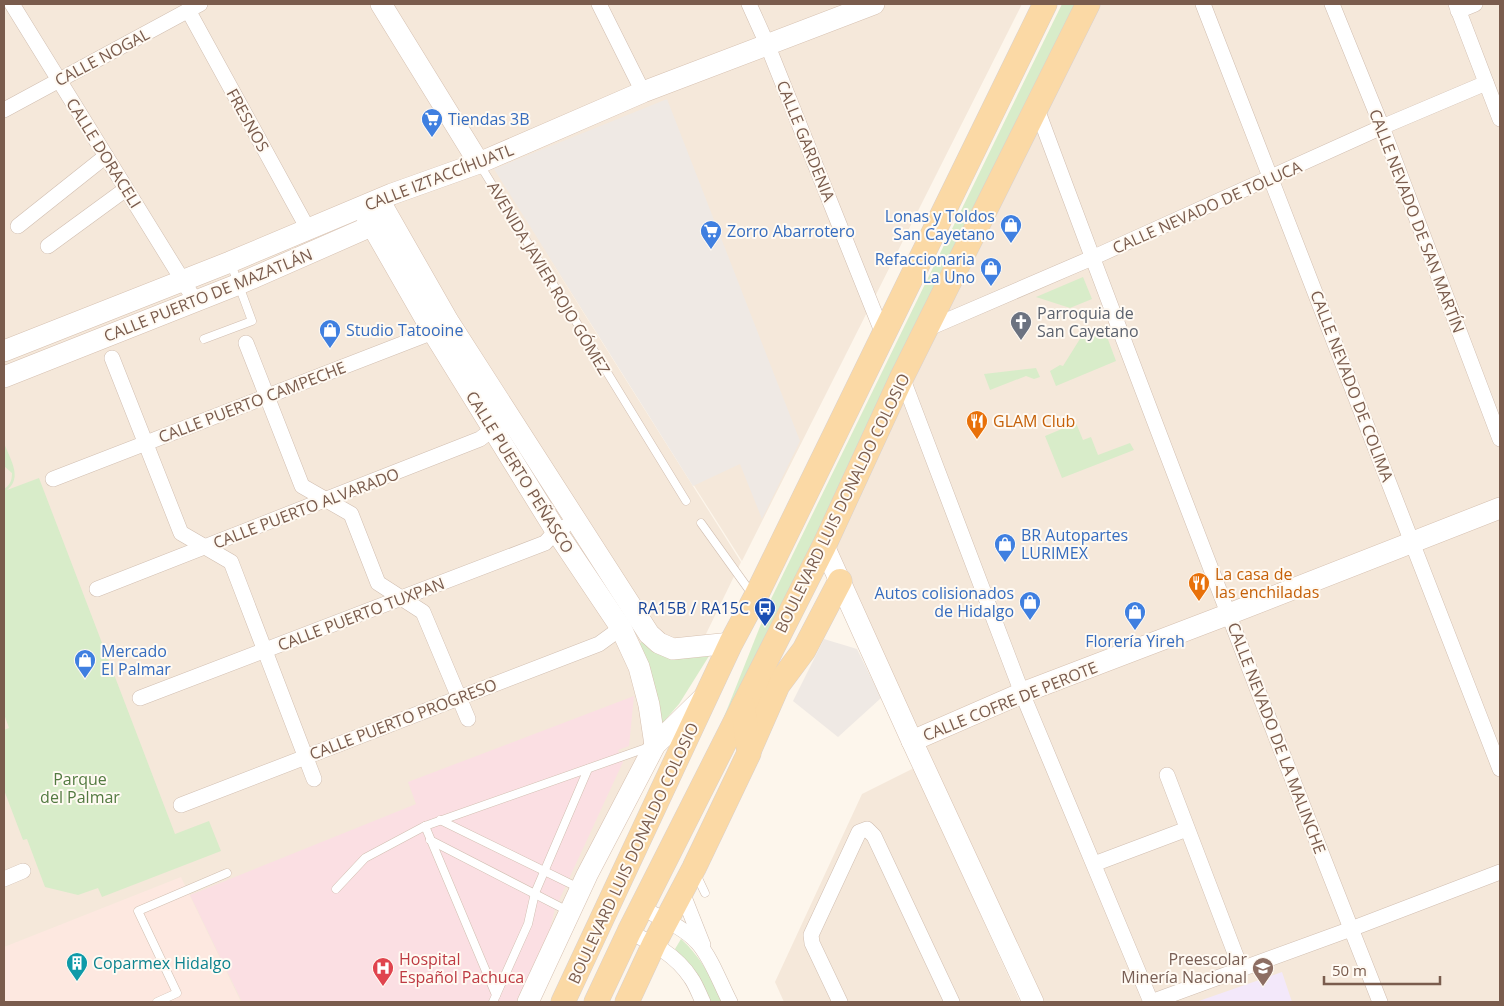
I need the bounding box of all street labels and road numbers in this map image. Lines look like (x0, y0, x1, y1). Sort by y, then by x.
street label: CALLE NOGAL (51, 23, 153, 91)
street label: CALLE GARDENIA (772, 77, 841, 206)
street label: FRESNOS (222, 84, 274, 156)
street label: CALLE DORACELI (61, 94, 147, 212)
street label: CALLE NEVADO DE SAN MARTÍN (1364, 106, 1470, 336)
street label: CALLE IZTACCÍHUATL (361, 138, 517, 216)
street label: CALLE NEVADO DE TOLUCA (1109, 155, 1306, 259)
street label: AVENIDA JAVIER ROJO GÓMEZ (482, 177, 616, 379)
street label: CALLE PUERTO DE MAZATLÁN (100, 243, 316, 347)
street label: CALLE NEVADO DE COLIMA (1305, 287, 1399, 486)
street label: CALLE PUERTO CAMPECHE (155, 356, 349, 448)
street label: BOULEVARD LUIS DONALDO COLOSIO (769, 370, 915, 636)
street label: CALLE PUERTO PEÑASCO (461, 387, 579, 557)
street label: CALLE PUERTO ALVARADO (210, 462, 402, 554)
street label: CALLE PUERTO TUXPAN (274, 572, 448, 656)
street label: CALLE NEVADO DE LA MALINCHE (1223, 619, 1331, 857)
street label: CALLE COFRE DE PEROTE (919, 656, 1101, 746)
street label: CALLE PUERTO PROGRESO (306, 673, 500, 765)
street label: BOULEVARD LUIS DONALDO COLOSIO (563, 719, 703, 987)

